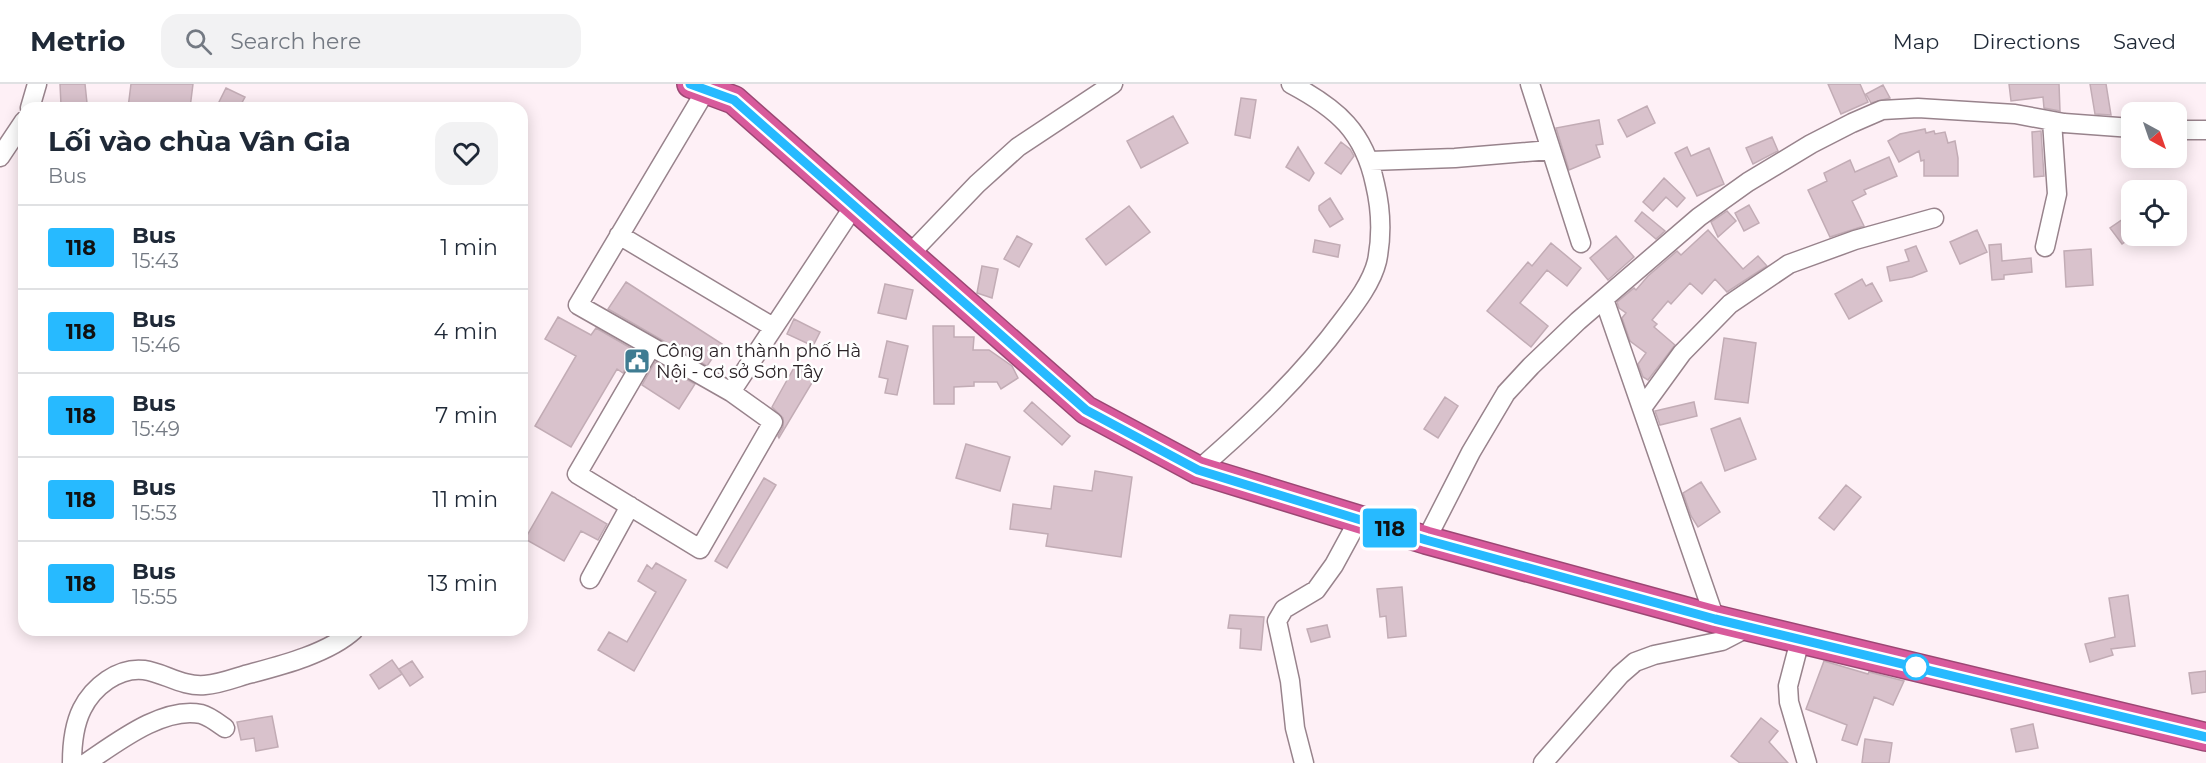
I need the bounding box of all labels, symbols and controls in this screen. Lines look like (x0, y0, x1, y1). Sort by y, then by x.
search box (161, 14, 581, 68)
text: Metrio (30, 24, 125, 58)
icon: search (182, 25, 215, 58)
text: Search here (230, 28, 361, 55)
text: Map (1893, 29, 1939, 54)
text: Directions (1972, 29, 2080, 54)
text: Saved (2113, 29, 2176, 54)
north arrow (2121, 102, 2187, 168)
map controls (2121, 102, 2187, 246)
button: heart (435, 122, 498, 185)
text: Lối vào chùa Vân Gia (48, 124, 351, 158)
text: Bus (48, 164, 86, 188)
button: locate (2121, 180, 2187, 246)
text: Bus (132, 222, 176, 249)
text: 1 min (440, 234, 498, 261)
text: 118 (66, 235, 96, 260)
text: 15:43 (132, 249, 179, 273)
text: Bus (132, 306, 176, 333)
text: 4 min (434, 318, 498, 345)
text: 118 (66, 319, 96, 344)
text: 15:46 (132, 333, 180, 357)
place label: Công an thành phố Hà Nội - cơ sở Sơn Tây (656, 340, 861, 383)
public building icon: Công an thành phố Hà Nội - cơ sở Sơn Tây (622, 346, 652, 376)
text: Bus (132, 390, 176, 417)
text: 7 min (435, 402, 498, 429)
text: 118 (66, 403, 96, 428)
text: 15:49 (132, 417, 180, 441)
text: Bus (132, 474, 176, 501)
text: 11 min (432, 486, 498, 513)
text: 118 (66, 487, 96, 512)
text: 15:53 (132, 501, 177, 525)
line badge: 118 (1356, 508, 1424, 548)
text: 118 (1375, 516, 1405, 541)
text: Bus (132, 558, 176, 585)
text: 13 min (428, 570, 498, 597)
text: 118 (66, 571, 96, 596)
text: 15:55 (132, 585, 177, 609)
unlabelled marker (1903, 654, 1929, 680)

